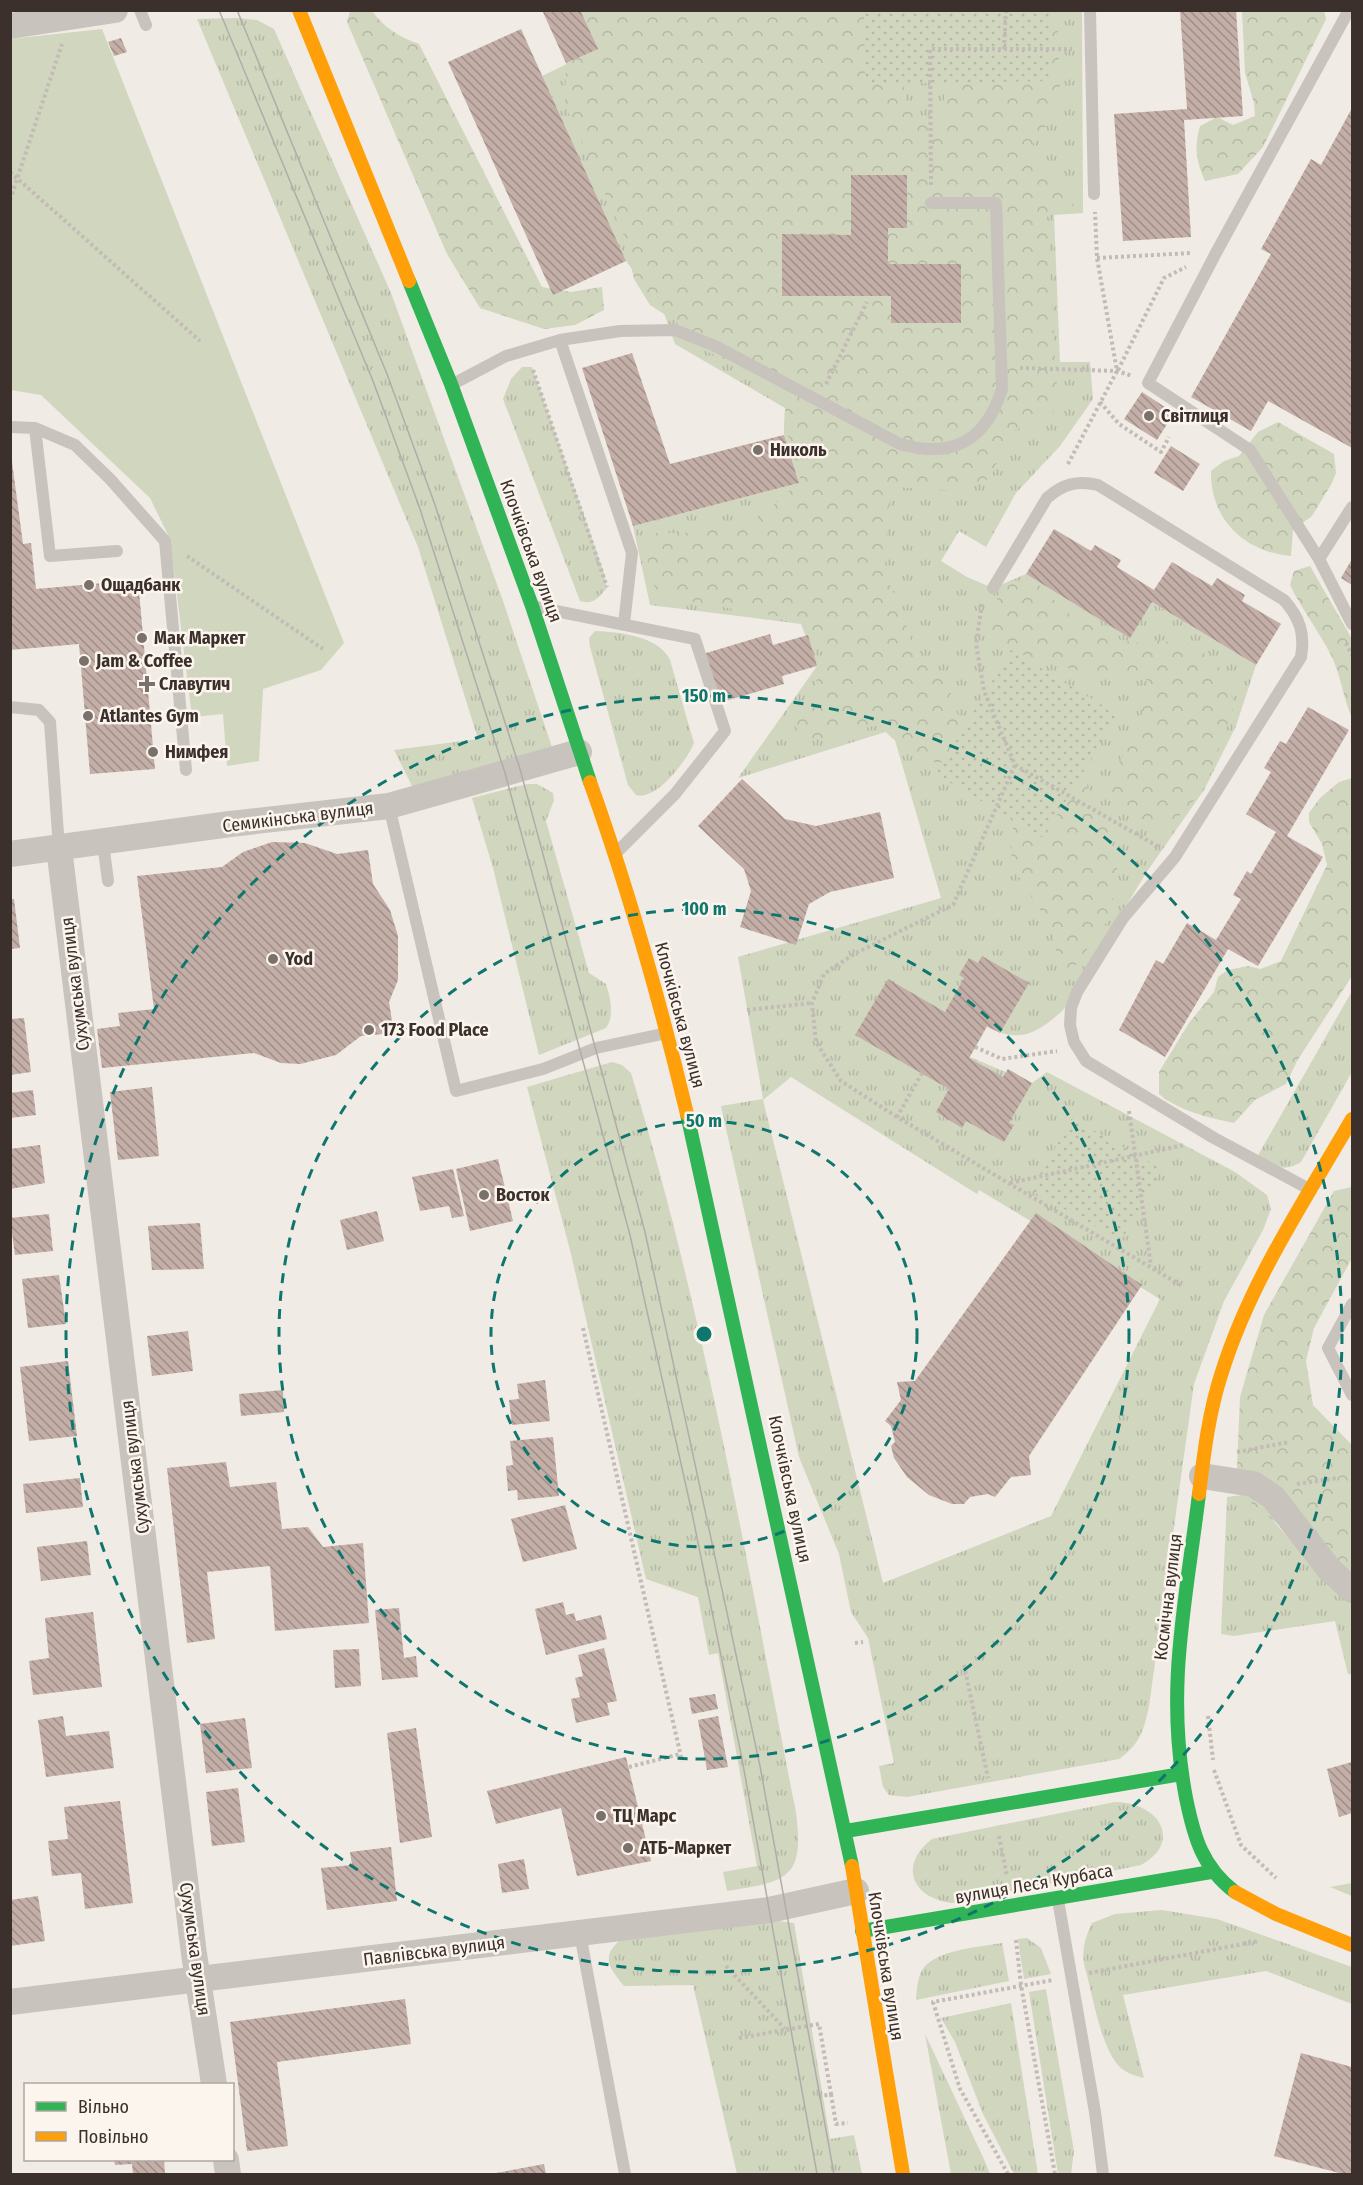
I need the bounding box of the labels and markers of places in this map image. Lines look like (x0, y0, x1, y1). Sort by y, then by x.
place label: Світлиця (1161, 405, 1229, 427)
marker: Світлиця (1142, 409, 1156, 423)
place label: Николь (770, 439, 827, 461)
marker: Николь (751, 443, 765, 457)
place label: Ощадбанк (101, 574, 181, 596)
marker: Ощадбанк (82, 578, 96, 592)
place label: Мак Маркет (154, 627, 246, 649)
marker: Мак Маркет (135, 631, 149, 645)
place label: Jam & Coffee (95, 650, 192, 672)
marker: Jam & Coffee (77, 654, 91, 668)
place label: Славутич (159, 673, 230, 695)
marker: Славутич (140, 677, 154, 691)
place label: Atlantes Gym (99, 705, 199, 727)
marker: Atlantes Gym (81, 709, 95, 723)
place label: Нимфея (165, 741, 228, 763)
marker: Нимфея (146, 745, 160, 759)
place label: Yod (284, 948, 313, 970)
marker: Yod (266, 952, 280, 966)
place label: 173 Food Place (381, 1019, 489, 1041)
marker: 173 Food Place (362, 1023, 376, 1037)
place label: Восток (496, 1184, 550, 1206)
marker: Восток (477, 1188, 491, 1202)
centre of rings (694, 1324, 714, 1344)
place label: ТЦ Марс (613, 1805, 676, 1827)
marker: ТЦ Марс (594, 1809, 608, 1823)
place label: АТБ-Маркет (639, 1837, 731, 1859)
marker: АТБ-Маркет (621, 1841, 635, 1855)

